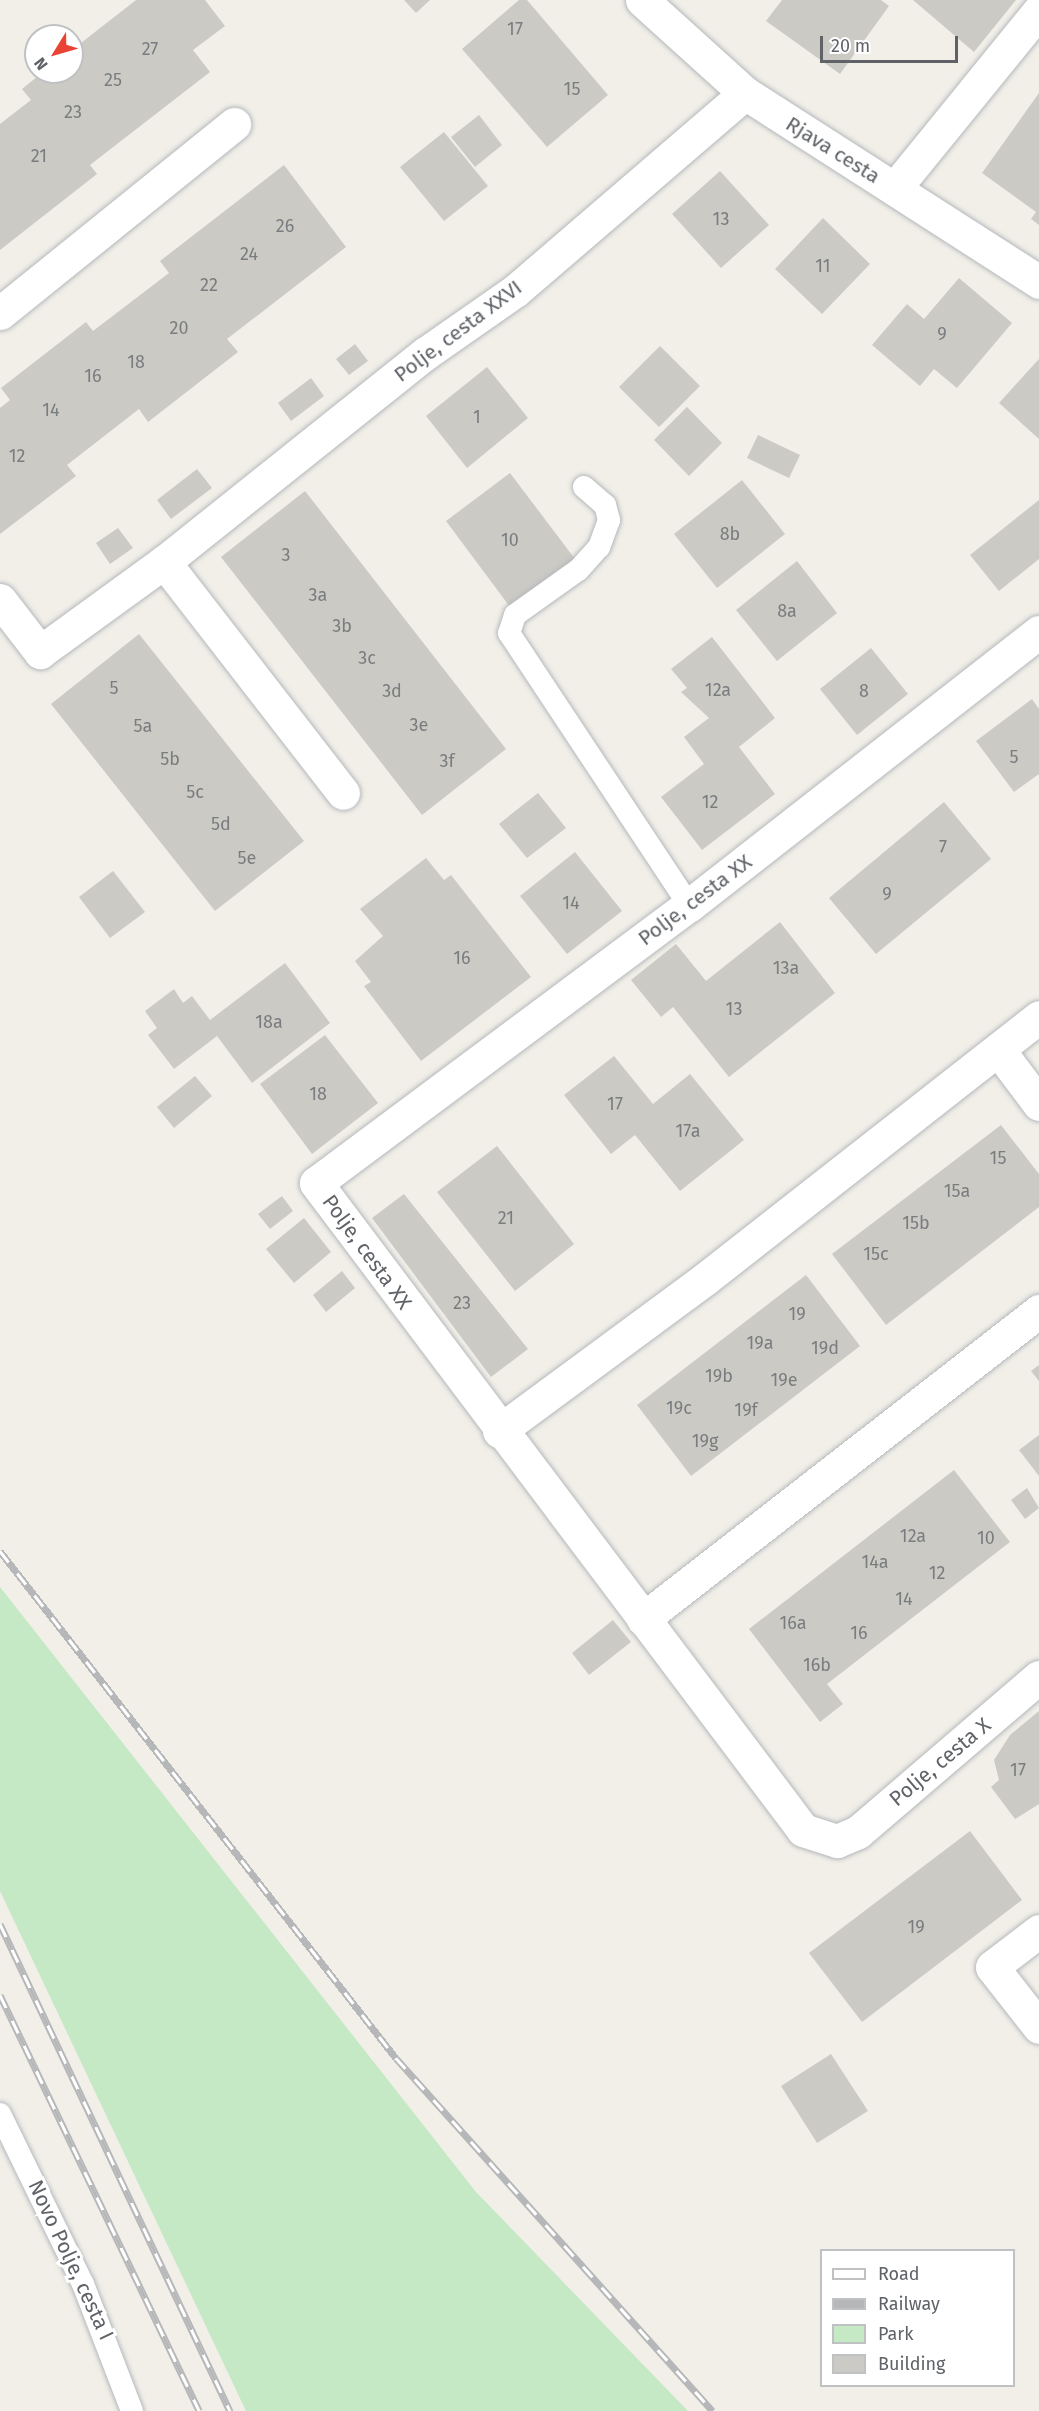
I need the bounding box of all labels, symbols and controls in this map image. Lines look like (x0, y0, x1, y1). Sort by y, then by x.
house number: 17 (507, 18, 523, 40)
north arrow (24, 24, 84, 84)
scale bar (823, 24, 961, 62)
text: 20 m (831, 35, 870, 57)
house number: 27 (142, 38, 158, 60)
text: N (30, 54, 52, 74)
house number: 25 (104, 69, 122, 91)
house number: 15 (564, 78, 580, 100)
house number: 23 (64, 101, 82, 123)
street label: Rjava cesta (781, 111, 885, 189)
house number: 21 (31, 145, 47, 167)
house number: 13 (713, 208, 729, 230)
house number: 26 (276, 215, 294, 237)
house number: 24 (240, 243, 258, 265)
house number: 11 (815, 255, 831, 277)
house number: 22 (200, 274, 218, 296)
street label: Polje, cesta XXVI (389, 275, 527, 387)
house number: 20 (170, 317, 188, 339)
house number: 9 (937, 323, 947, 345)
house number: 18 (127, 351, 145, 373)
house number: 16 (84, 365, 102, 387)
house number: 14 (42, 399, 60, 421)
house number: 1 (473, 406, 481, 428)
house number: 12 (9, 445, 25, 467)
house number: 8b (720, 523, 740, 545)
house number: 10 (501, 529, 519, 551)
house number: 3 (282, 544, 290, 566)
house number: 3a (309, 584, 327, 606)
house number: 8a (777, 600, 797, 622)
house number: 3b (332, 615, 352, 637)
house number: 3c (358, 647, 376, 669)
house number: 5 (109, 677, 119, 699)
house number: 12a (705, 679, 731, 701)
house number: 3d (382, 680, 402, 702)
house number: 8 (859, 680, 869, 702)
house number: 3e (410, 714, 428, 736)
house number: 5a (134, 715, 152, 737)
house number: 5 (1009, 746, 1019, 768)
house number: 5b (160, 748, 180, 770)
house number: 3f (439, 750, 455, 772)
house number: 5c (186, 781, 204, 803)
house number: 12 (702, 791, 718, 813)
house number: 5d (211, 813, 231, 835)
house number: 7 (939, 836, 947, 858)
house number: 5e (238, 847, 256, 869)
street label: Polje, cesta XX (633, 849, 757, 951)
house number: 9 (882, 883, 892, 905)
house number: 14 (562, 892, 580, 914)
house number: 16 (453, 947, 471, 969)
house number: 13a (773, 957, 799, 979)
house number: 13 (726, 998, 742, 1020)
house number: 18a (255, 1011, 283, 1033)
house number: 18 (309, 1083, 327, 1105)
house number: 17 (607, 1093, 623, 1115)
house number: 17a (675, 1120, 701, 1142)
house number: 15 (990, 1147, 1006, 1169)
house number: 15a (944, 1180, 970, 1202)
street label: Polje, cesta XX (317, 1190, 417, 1314)
house number: 21 (498, 1207, 514, 1229)
house number: 15b (902, 1212, 930, 1234)
house number: 15c (863, 1243, 889, 1265)
house number: 23 (453, 1292, 471, 1314)
house number: 19 (788, 1303, 806, 1325)
house number: 19a (747, 1332, 773, 1354)
house number: 19d (811, 1337, 839, 1359)
house number: 19b (705, 1365, 733, 1387)
house number: 19e (770, 1369, 798, 1391)
house number: 19c (666, 1397, 692, 1419)
house number: 19f (734, 1399, 758, 1421)
house number: 19g (692, 1430, 718, 1452)
house number: 12a (900, 1525, 926, 1547)
house number: 10 (977, 1527, 995, 1549)
house number: 14a (861, 1551, 889, 1573)
house number: 12 (929, 1562, 945, 1584)
house number: 14 (895, 1588, 913, 1610)
house number: 16a (779, 1612, 807, 1634)
house number: 16 (850, 1622, 868, 1644)
house number: 16b (803, 1654, 831, 1676)
street label: Polje, cesta X (884, 1712, 996, 1812)
house number: 17 (1010, 1759, 1026, 1781)
house number: 19 (907, 1916, 925, 1938)
street label: Novo Polje, cesta I (23, 2176, 119, 2344)
legend (820, 2249, 1015, 2387)
text: Road (878, 2263, 920, 2285)
text: Railway (878, 2293, 940, 2315)
text: Park (878, 2323, 913, 2345)
text: Building (878, 2353, 945, 2375)

